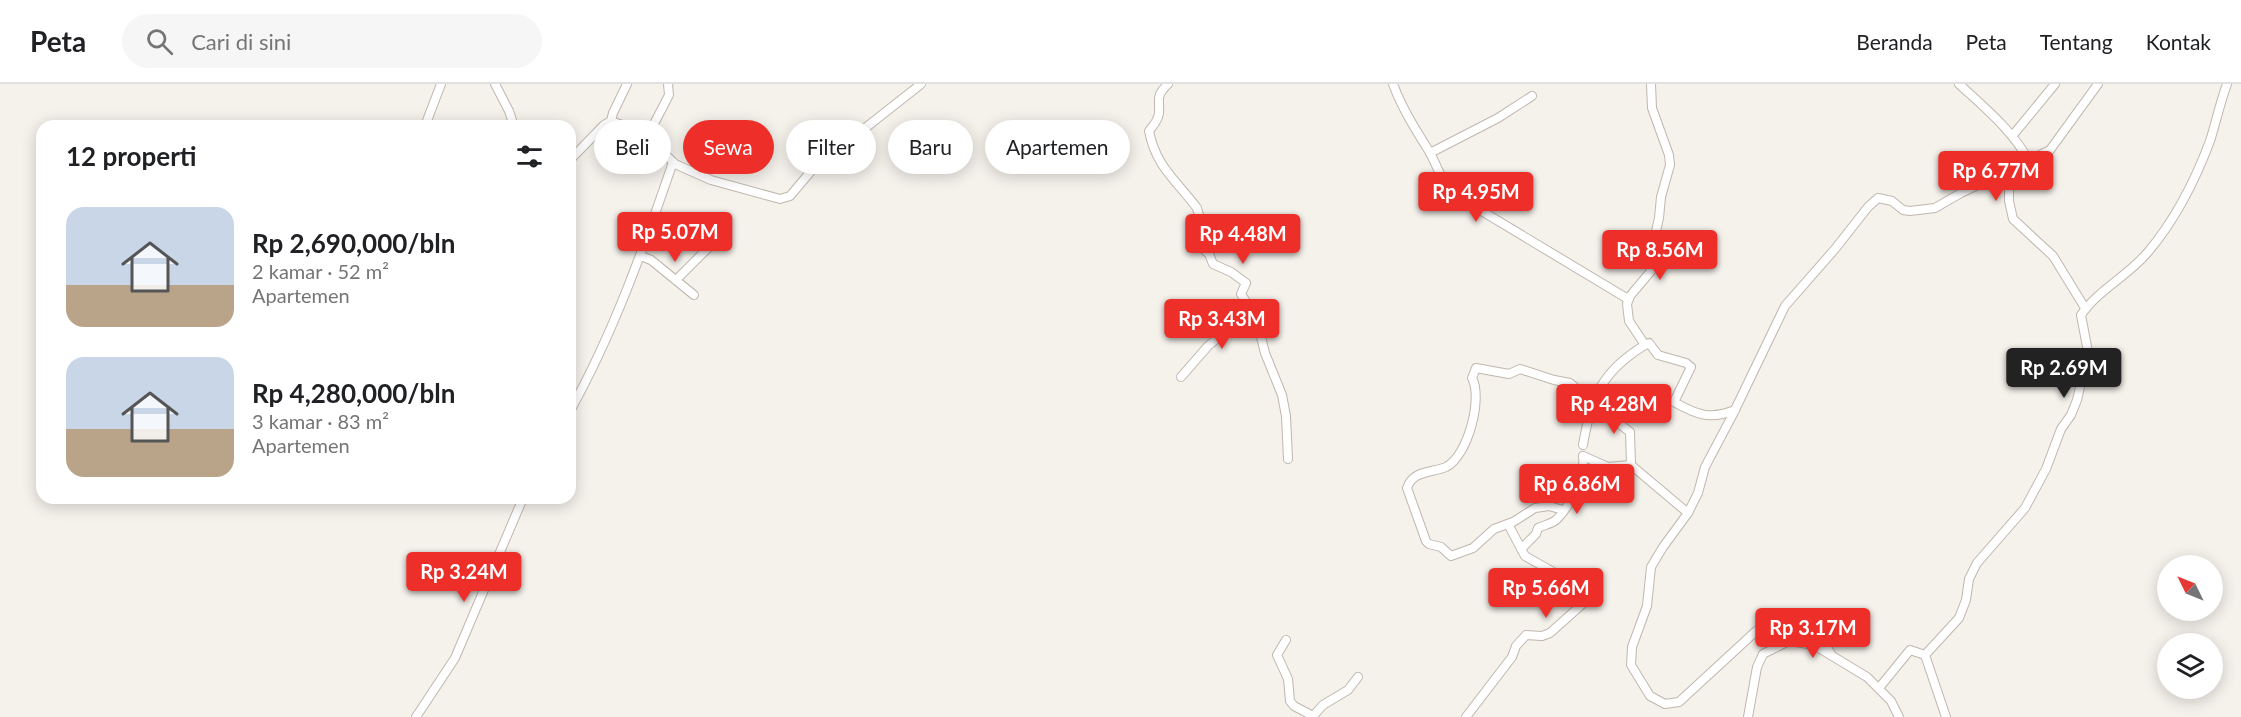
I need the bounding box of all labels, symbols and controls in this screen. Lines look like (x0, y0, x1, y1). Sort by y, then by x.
search box (122, 14, 542, 68)
text: Peta (30, 24, 86, 58)
icon: search (143, 25, 176, 58)
text: Cari di sini (191, 28, 291, 55)
text: Beranda (1856, 29, 1933, 54)
text: Peta (1966, 29, 2007, 54)
text: Tentang (2040, 29, 2113, 54)
text: Kontak (2146, 29, 2211, 54)
chip: Beli (594, 120, 671, 174)
chip: Sewa (683, 120, 774, 174)
chip: Filter (786, 120, 876, 174)
chip: Baru (888, 120, 973, 174)
chip: Apartemen (985, 120, 1130, 174)
text: 12 properti (66, 140, 197, 172)
icon: filters (513, 140, 546, 173)
pin: Rp 6.77M (1934, 151, 2058, 202)
text: Rp 6.77M (1952, 158, 2040, 182)
pin: Rp 4.95M (1414, 172, 1538, 223)
text: Rp 4.95M (1432, 179, 1520, 203)
pin: Rp 5.07M (613, 212, 737, 263)
pin: Rp 4.48M (1181, 214, 1305, 265)
text: Rp 5.07M (631, 219, 719, 243)
text: Rp 4.48M (1199, 221, 1287, 245)
text: Rp 2,690,000/bln (252, 227, 455, 259)
pin: Rp 8.56M (1598, 230, 1722, 281)
icon: home (114, 231, 186, 303)
text: Rp 8.56M (1616, 237, 1704, 261)
text: 2 kamar · 52 m² (252, 259, 389, 283)
text: Apartemen (252, 283, 350, 307)
pin: Rp 3.43M (1160, 299, 1284, 350)
text: Rp 3.43M (1178, 306, 1266, 330)
pin: Rp 2.69M (2002, 348, 2126, 399)
text: Rp 2.69M (2020, 355, 2108, 379)
text: Rp 4,280,000/bln (252, 377, 455, 409)
icon: home (114, 381, 186, 453)
pin: Rp 4.28M (1552, 384, 1676, 435)
text: Rp 4.28M (1570, 391, 1658, 415)
text: 3 kamar · 83 m² (252, 409, 389, 433)
text: Apartemen (252, 433, 350, 457)
pin: Rp 6.86M (1515, 464, 1639, 515)
text: Rp 6.86M (1533, 471, 1621, 495)
pin: Rp 3.24M (402, 552, 526, 603)
north arrow (2157, 555, 2223, 621)
map controls (2157, 555, 2223, 699)
text: Rp 3.24M (420, 559, 508, 583)
pin: Rp 5.66M (1484, 568, 1608, 619)
text: Rp 5.66M (1502, 575, 1590, 599)
pin: Rp 3.17M (1751, 608, 1875, 659)
text: Rp 3.17M (1769, 615, 1857, 639)
button: layers (2157, 633, 2223, 699)

